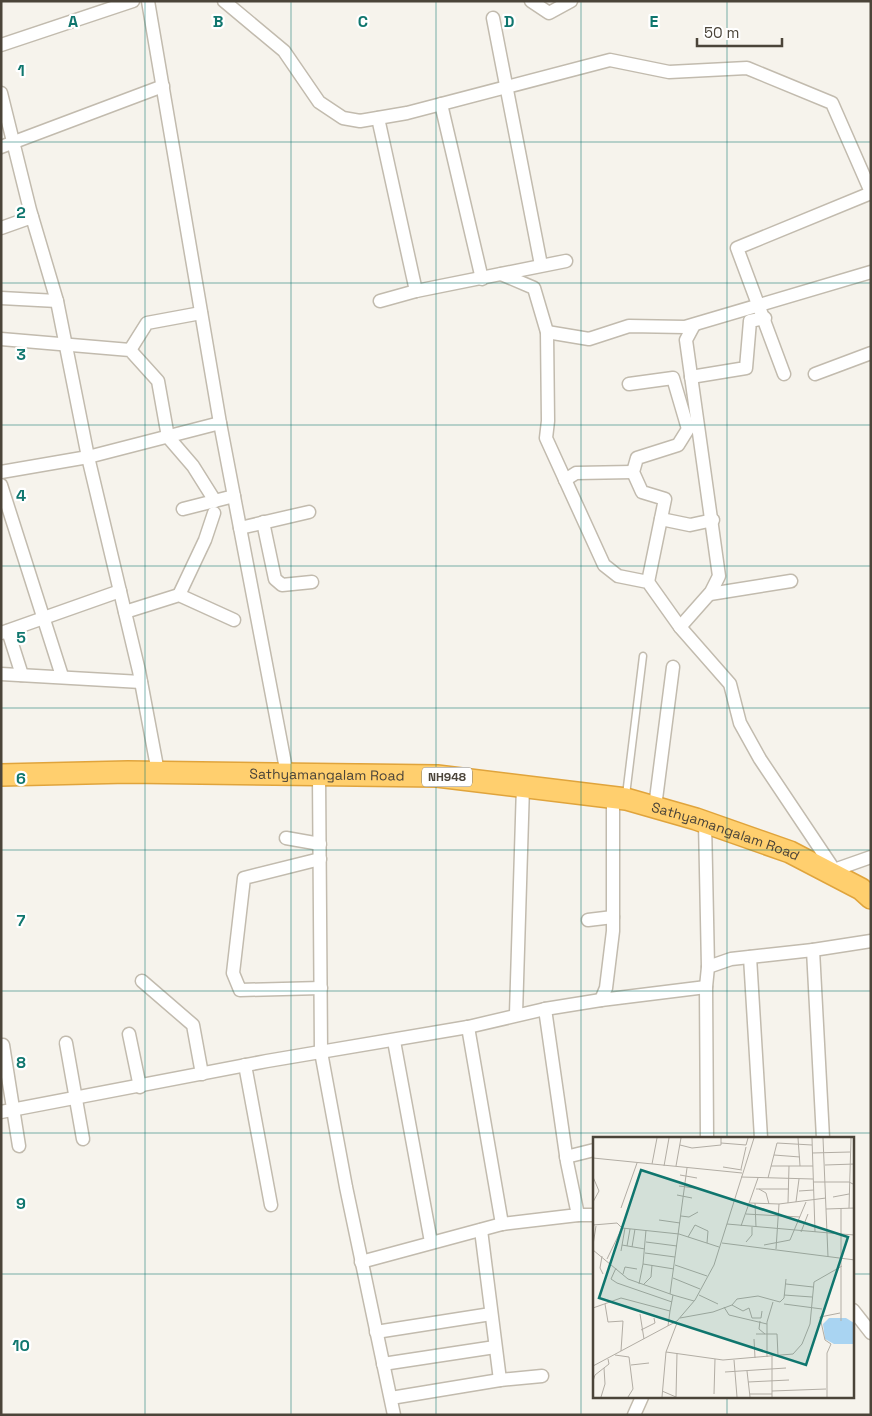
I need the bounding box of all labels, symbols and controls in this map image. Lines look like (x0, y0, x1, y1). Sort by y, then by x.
text: A (68, 11, 78, 32)
text: B (213, 11, 223, 32)
text: C (358, 11, 368, 32)
text: D (504, 11, 514, 32)
text: E (650, 11, 659, 32)
scale bar (697, 15, 782, 47)
text: 50 m (704, 23, 739, 42)
text: 1 (17, 60, 25, 81)
text: 2 (16, 202, 26, 223)
text: 3 (16, 344, 26, 365)
text: 4 (16, 485, 26, 506)
text: 5 (16, 627, 26, 648)
street label: Sathyamangalam Road (249, 765, 405, 785)
text: 6 (16, 768, 26, 789)
road number: NH948 (422, 768, 472, 786)
street label: Sathyamangalam Road (649, 798, 803, 864)
text: 7 (17, 910, 26, 931)
text: 8 (16, 1052, 26, 1073)
inset map (593, 1137, 854, 1398)
text: 9 (16, 1193, 26, 1214)
text: 10 (12, 1335, 30, 1356)

